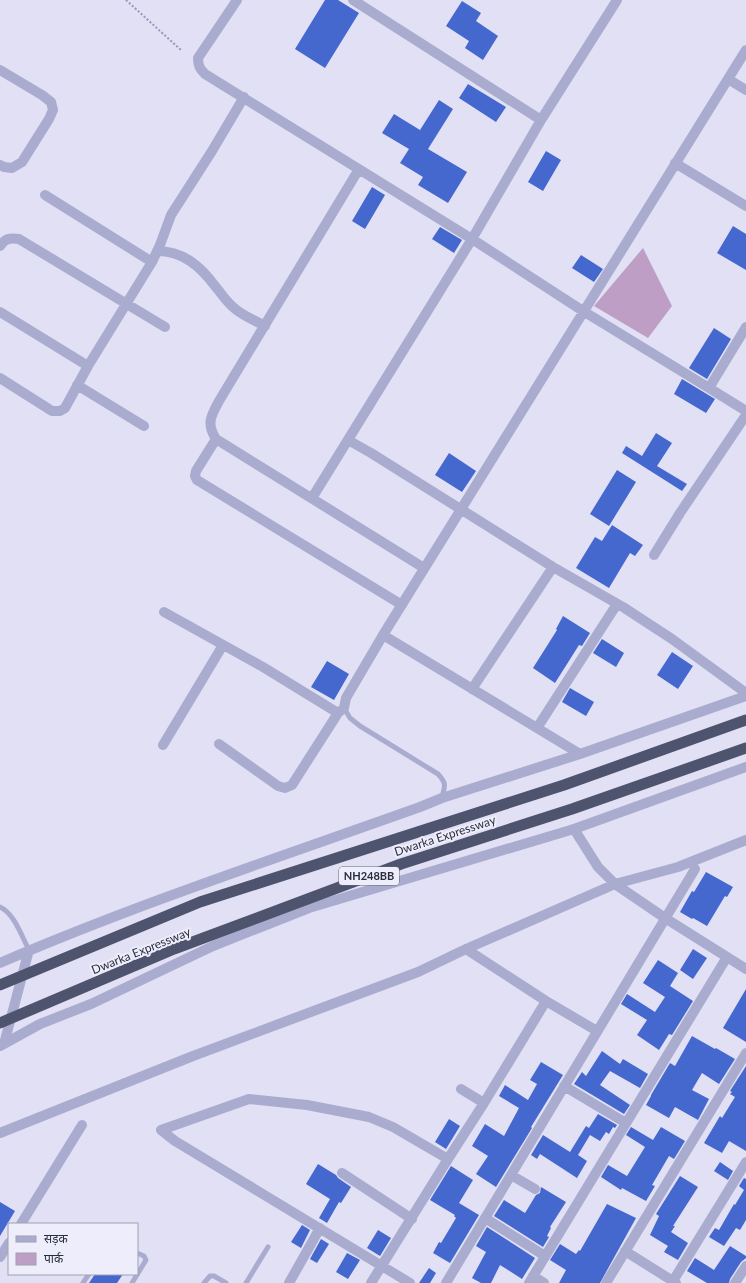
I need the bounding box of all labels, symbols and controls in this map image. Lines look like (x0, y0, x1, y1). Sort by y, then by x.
street label: Dwarka Expressway (392, 812, 498, 859)
road number: NH248BB (339, 867, 399, 885)
street label: Dwarka Expressway (89, 923, 193, 977)
legend (8, 1223, 138, 1275)
text: सड़क (44, 1231, 69, 1246)
text: पार्क (44, 1251, 64, 1266)

